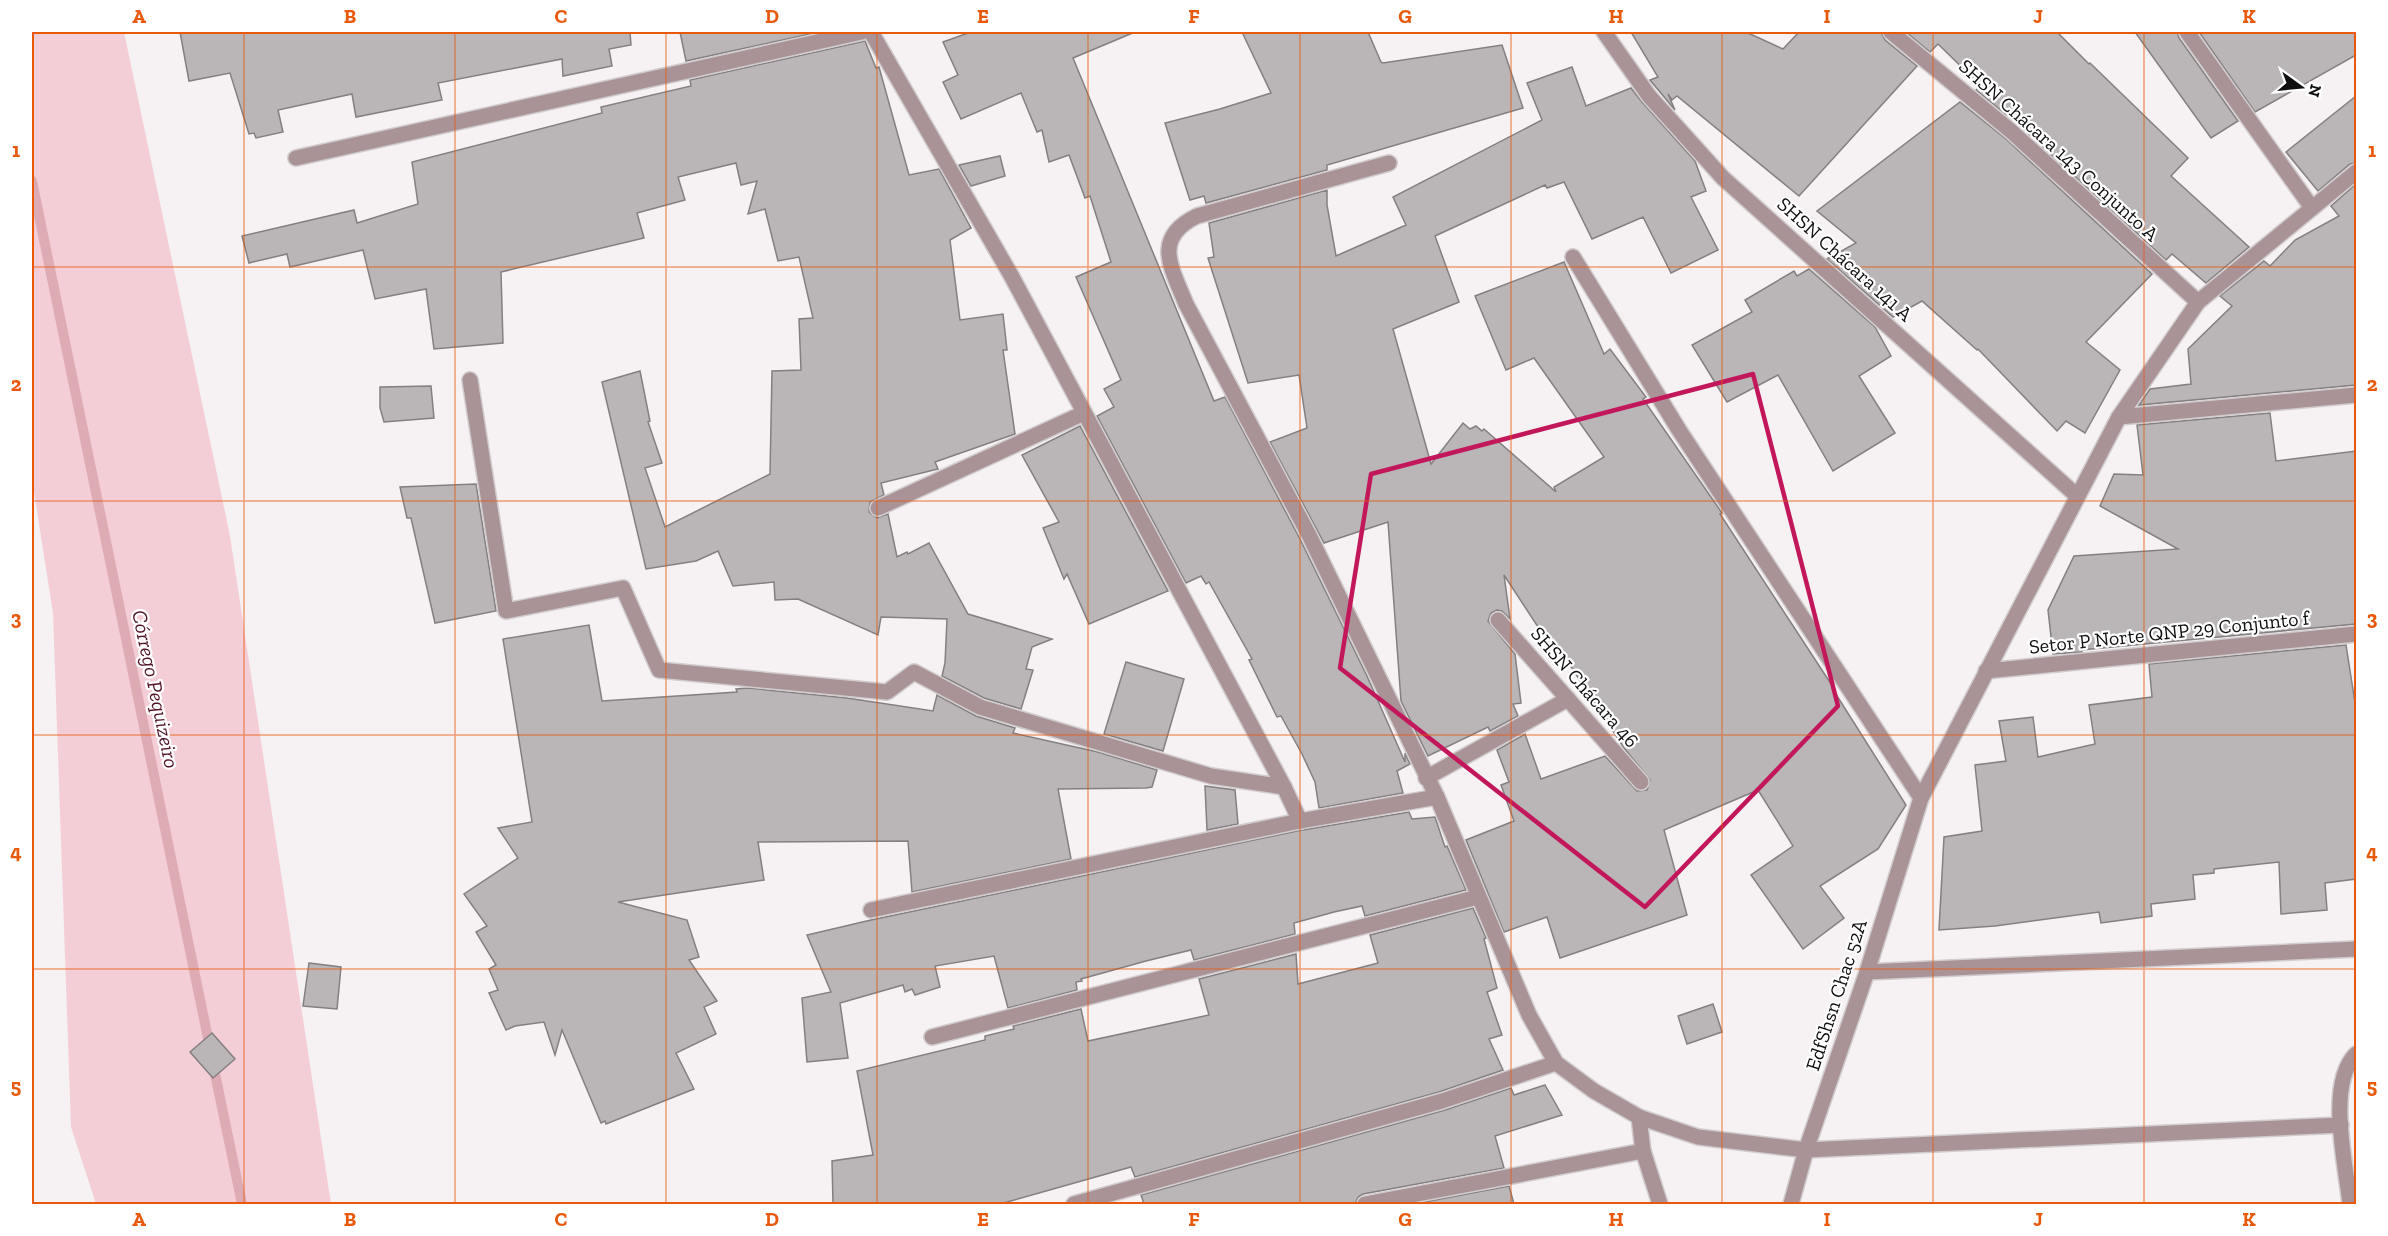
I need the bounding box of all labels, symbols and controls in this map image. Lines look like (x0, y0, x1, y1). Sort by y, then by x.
text: A (132, 4, 146, 28)
text: B (344, 4, 356, 28)
text: C (555, 4, 568, 28)
text: D (765, 4, 779, 28)
text: E (977, 4, 989, 28)
text: F (1188, 4, 1200, 28)
text: G (1398, 4, 1412, 28)
text: H (1608, 4, 1624, 28)
text: I (1823, 4, 1831, 28)
text: J (2033, 4, 2043, 28)
text: K (2242, 4, 2256, 28)
street label: SHSN Chácara 143 Conjunto A (1954, 54, 2165, 247)
north arrow (2271, 57, 2331, 117)
text: N (2304, 82, 2326, 99)
text: 1 (12, 138, 20, 162)
text: 1 (2368, 138, 2376, 162)
street label: SHSN Chácara 141 A (1772, 192, 1918, 327)
text: 2 (11, 372, 22, 396)
text: 2 (2367, 372, 2378, 396)
street label: Setor P Norte QNP 29 Conjunto f (2028, 605, 2312, 659)
text: 3 (11, 606, 22, 630)
text: 3 (2367, 606, 2378, 630)
water label: Córrego Pequizeiro (127, 608, 185, 770)
street label: SHSN Chácara 46 (1526, 622, 1644, 752)
text: 4 (10, 840, 22, 864)
text: 4 (2366, 840, 2378, 864)
street label: EdfShsn Chac 52A (1800, 915, 1872, 1074)
text: 5 (11, 1074, 21, 1098)
text: 5 (2367, 1074, 2377, 1098)
text: A (132, 1207, 146, 1231)
text: B (344, 1207, 356, 1231)
text: C (555, 1207, 568, 1231)
text: D (765, 1207, 779, 1231)
text: E (977, 1207, 989, 1231)
text: F (1188, 1207, 1200, 1231)
text: G (1398, 1207, 1412, 1231)
text: H (1608, 1207, 1624, 1231)
text: I (1823, 1207, 1831, 1231)
text: J (2033, 1207, 2043, 1231)
text: K (2242, 1207, 2256, 1231)

